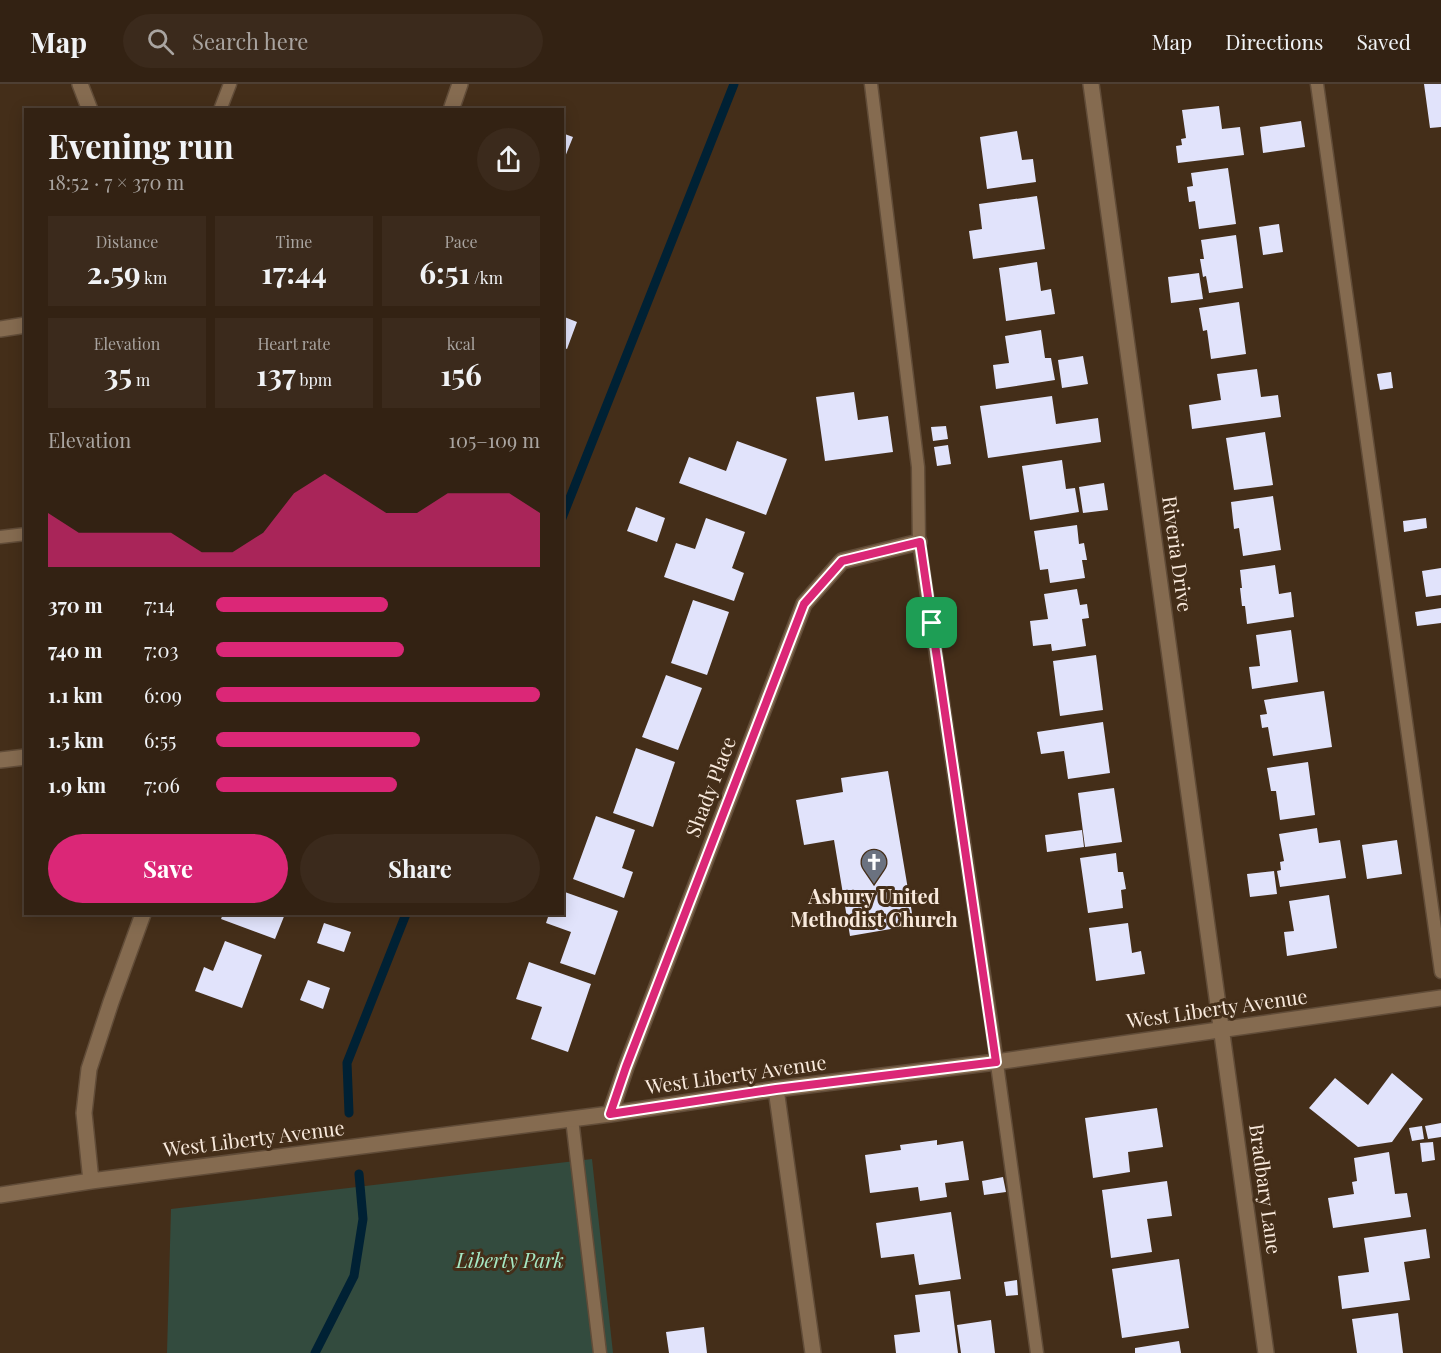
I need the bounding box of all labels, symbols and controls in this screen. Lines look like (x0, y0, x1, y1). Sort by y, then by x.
search box (123, 14, 543, 68)
text: Map (30, 23, 87, 60)
icon: search (144, 25, 177, 58)
text: Search here (192, 26, 308, 56)
text: Map (1151, 27, 1192, 55)
text: Directions (1225, 27, 1323, 55)
text: Saved (1356, 27, 1411, 55)
text: Evening run (48, 123, 234, 167)
button: share (477, 128, 540, 191)
text: 18:52 · 7 × 370 m (48, 168, 184, 195)
text: Distance (96, 231, 158, 252)
text: Time (276, 231, 312, 252)
text: Pace (444, 231, 478, 252)
text: 2.59 (87, 252, 141, 292)
text: 17:44 (261, 252, 327, 292)
text: 6:51 (419, 252, 470, 292)
text: km (141, 267, 167, 288)
text: /km (470, 267, 503, 288)
text: Elevation (94, 333, 160, 354)
text: Heart rate (257, 333, 331, 354)
text: kcal (447, 333, 475, 354)
text: 35 (104, 354, 132, 394)
text: 137 (256, 354, 296, 394)
text: 156 (440, 354, 482, 394)
text: m (132, 369, 150, 390)
text: bpm (296, 369, 332, 390)
text: Elevation (48, 426, 131, 453)
text: 105–109 m (449, 426, 540, 453)
street label: Riveria Drive (1157, 494, 1200, 614)
text: 370 m (48, 591, 103, 618)
text: 7:14 (144, 591, 175, 618)
pin (906, 597, 957, 648)
icon: arrive (915, 606, 948, 639)
text: 740 m (48, 636, 102, 663)
text: 7:03 (144, 636, 178, 663)
text: 1.1 km (48, 681, 103, 708)
text: 6:09 (144, 681, 182, 708)
text: 1.5 km (48, 726, 104, 753)
text: 6:55 (144, 726, 176, 753)
street label: Shady Place (678, 732, 741, 841)
text: 1.9 km (48, 771, 106, 798)
text: 7:06 (144, 771, 180, 798)
button: Save (48, 834, 288, 903)
button: Share (300, 834, 540, 903)
church icon: Asbury United Methodist Church (859, 847, 889, 885)
place label: Asbury United Methodist Church (790, 882, 958, 932)
street label: West Liberty Avenue (1124, 981, 1309, 1034)
street label: West Liberty Avenue (643, 1047, 828, 1100)
street label: West Liberty Avenue (161, 1113, 346, 1162)
street label: Bradbary Lane (1244, 1122, 1289, 1256)
park label: Liberty Park (455, 1246, 564, 1273)

